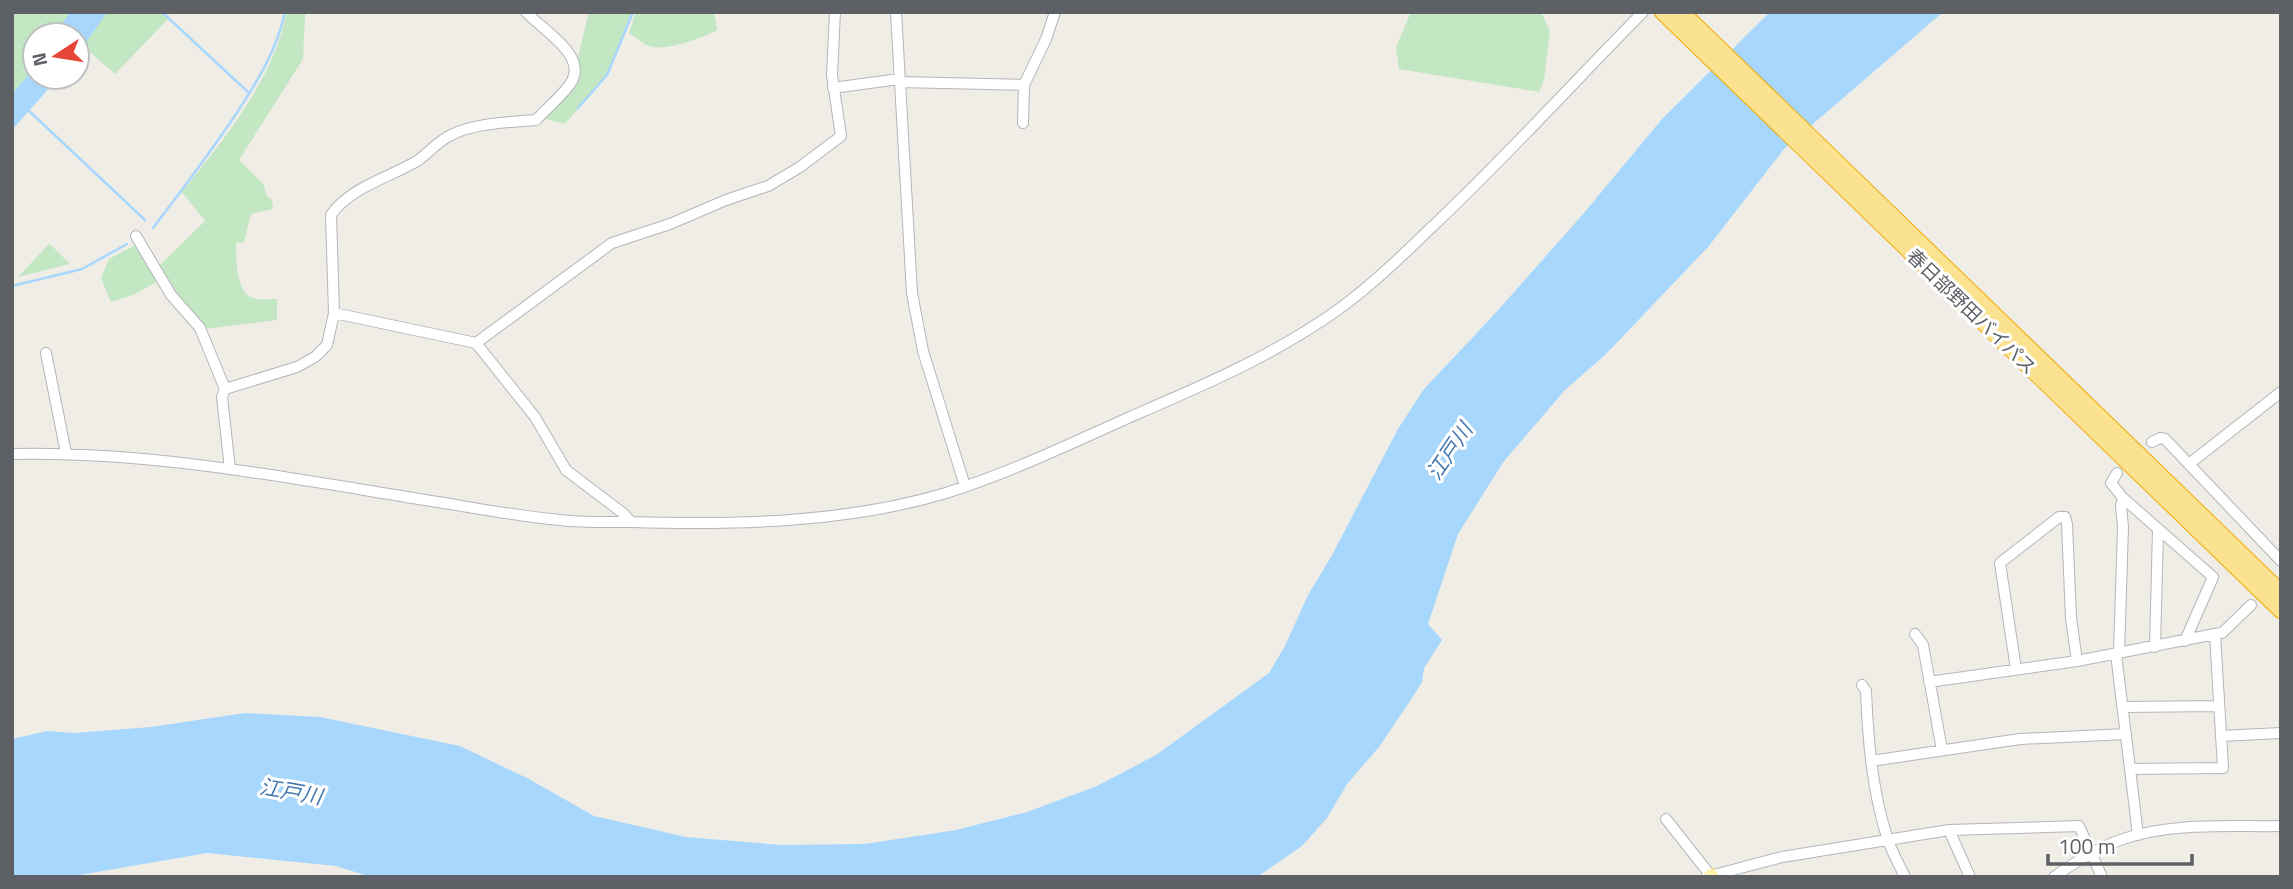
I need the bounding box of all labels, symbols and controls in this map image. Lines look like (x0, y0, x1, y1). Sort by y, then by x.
north arrow (21, 21, 91, 91)
text: N (23, 50, 54, 69)
street label: 春日部野田バイパス (1901, 241, 2043, 381)
water label: 江戸川 (1418, 414, 1481, 486)
water label: 江戸川 (257, 770, 327, 813)
scale bar (2048, 822, 2192, 866)
text: 100 m (2058, 830, 2115, 862)

